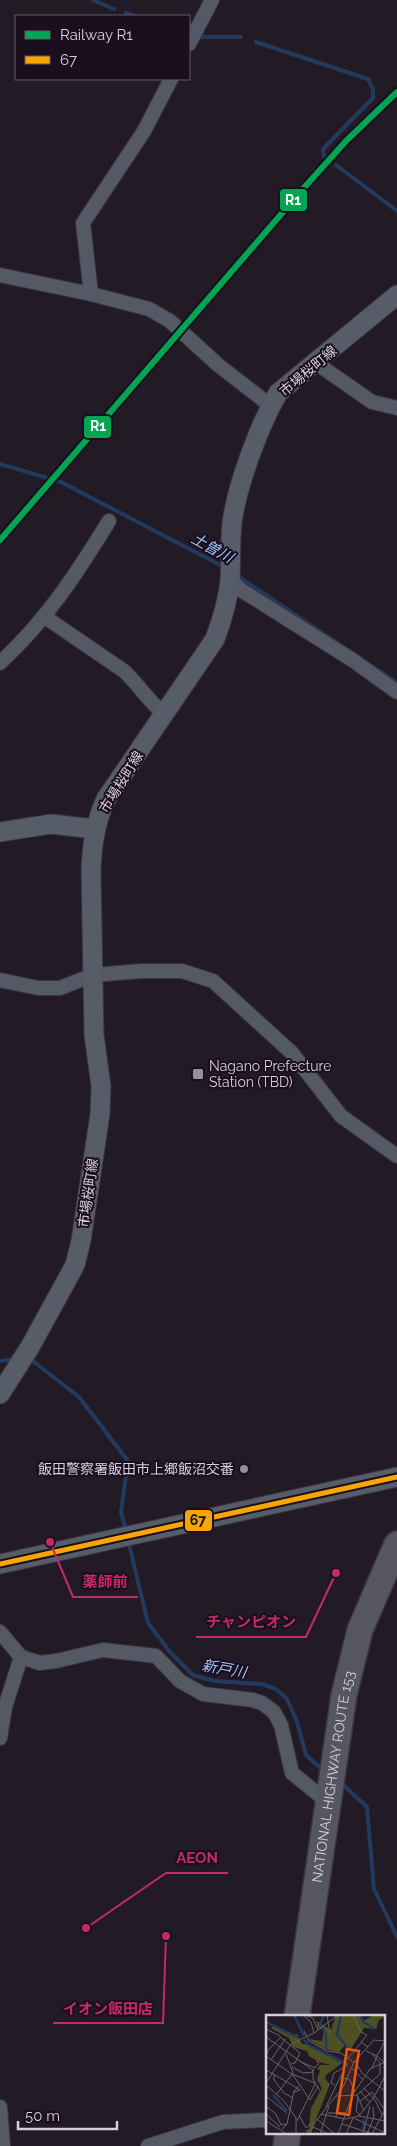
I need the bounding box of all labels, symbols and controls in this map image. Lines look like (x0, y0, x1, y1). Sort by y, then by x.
legend (15, 15, 190, 80)
text: Railway R1 (60, 26, 133, 44)
text: 67 (60, 51, 77, 69)
line badge: R1 (279, 188, 308, 212)
text: R1 (285, 192, 301, 208)
street label: 市場桜町線 (276, 342, 340, 400)
line badge: R1 (83, 415, 112, 439)
text: R1 (90, 418, 106, 434)
water label: 土曽川 (188, 529, 238, 568)
street label: 市場桜町線 (96, 748, 146, 816)
place label: Nagano Prefecture Station (TBD) (209, 1058, 331, 1090)
marker: Nagano Prefecture Station (TBD) (191, 1067, 205, 1081)
street label: 市場桜町線 (75, 1157, 101, 1229)
place label: 飯田警察署飯田市上郷飯沼交番 (38, 1461, 234, 1477)
marker: 飯田警察署飯田市上郷飯沼交番 (238, 1463, 250, 1475)
line badge: 67 (184, 1509, 213, 1532)
text: 67 (190, 1512, 206, 1528)
callout: 薬師前 (73, 1567, 138, 1597)
text: 薬師前 (82, 1573, 128, 1591)
callout: チャンピオン (196, 1607, 306, 1637)
text: チャンピオン (206, 1613, 296, 1631)
water label: 新戸川 (200, 1656, 250, 1682)
street label: NATIONAL HIGHWAY ROUTE 153 (309, 1669, 358, 1884)
callout: AEON (166, 1843, 228, 1873)
text: AEON (176, 1849, 218, 1867)
callout: イオン飯田店 (53, 1993, 163, 2023)
text: イオン飯田店 (63, 2000, 153, 2018)
inset map (266, 2015, 384, 2134)
scale bar (18, 2098, 116, 2130)
text: 50 m (25, 2107, 60, 2125)

